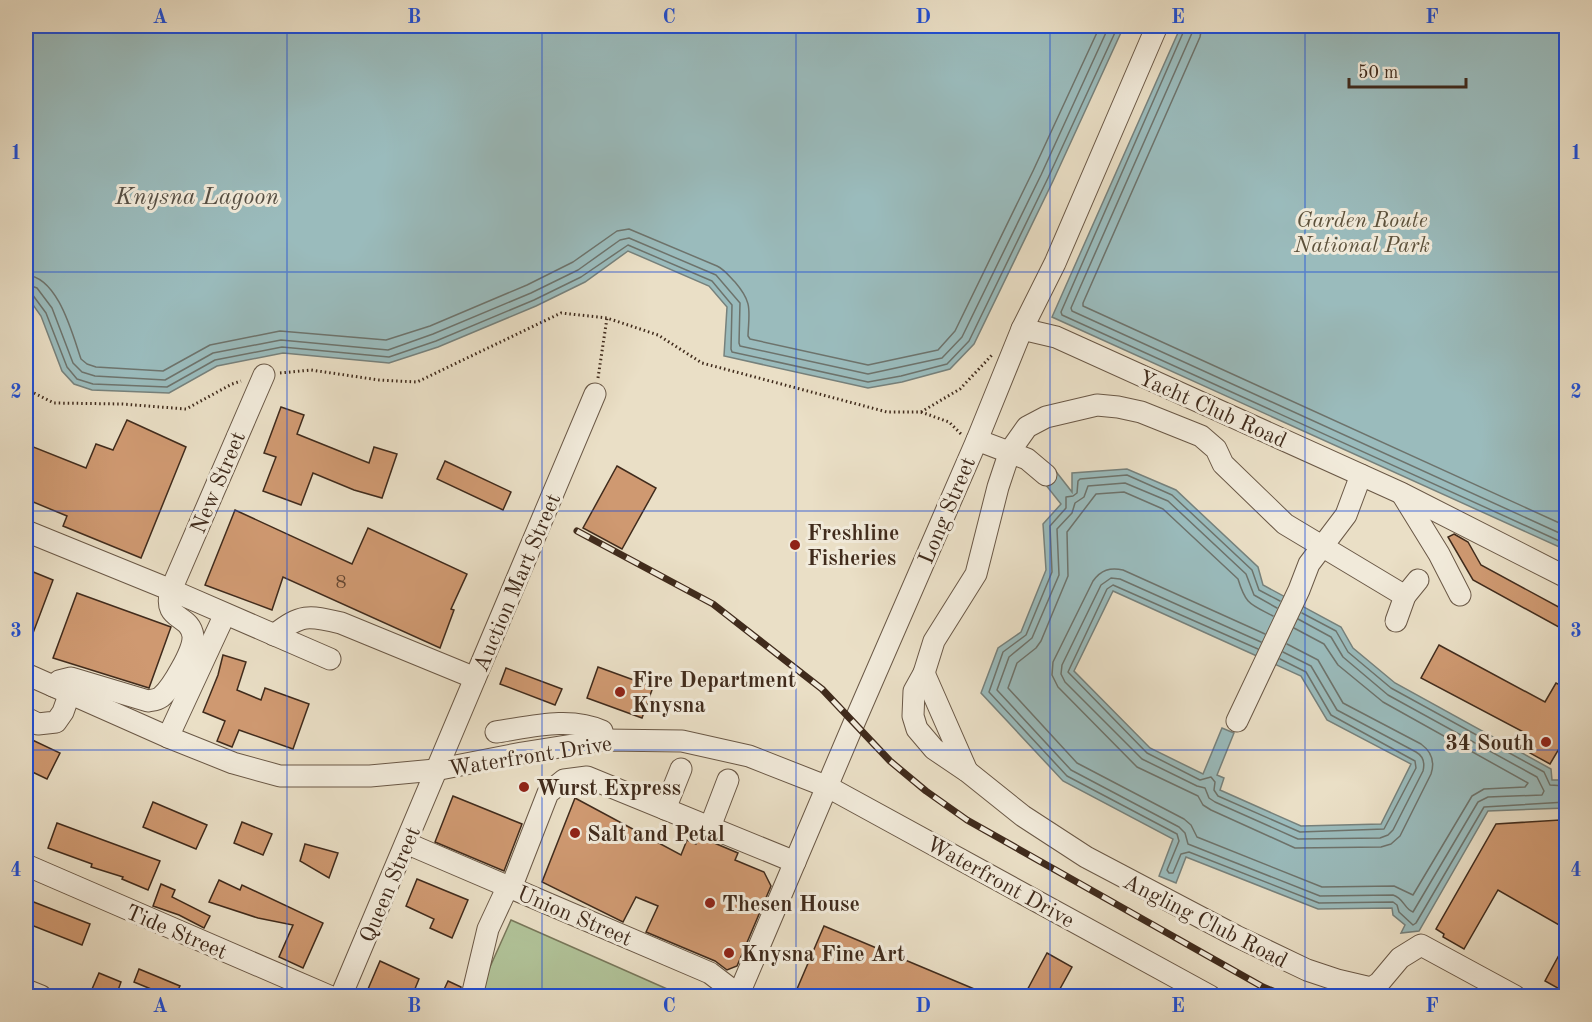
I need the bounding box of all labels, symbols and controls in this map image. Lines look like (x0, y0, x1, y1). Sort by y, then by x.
text: A (152, 8, 168, 28)
text: B (407, 8, 421, 28)
text: C (662, 8, 676, 28)
text: D (915, 8, 931, 28)
text: E (1171, 8, 1185, 28)
text: F (1425, 8, 1439, 28)
scale bar (1349, 51, 1466, 89)
text: 50 m (1358, 64, 1398, 82)
text: 1 (10, 144, 22, 164)
text: 1 (1570, 144, 1582, 164)
water label: Knysna Lagoon (114, 186, 279, 210)
park label: Garden Route National Park (1293, 210, 1430, 257)
street label: Yacht Club Road (1135, 367, 1290, 452)
text: 2 (10, 383, 22, 403)
text: 2 (1570, 383, 1582, 403)
street label: New Street (187, 429, 250, 537)
street label: Long Street (915, 454, 980, 567)
street label: Auction Mart Street (470, 490, 565, 675)
place label: Freshline Fisheries (807, 523, 899, 570)
marker: Freshline Fisheries (788, 538, 802, 552)
house number: 8 (335, 573, 347, 593)
text: 3 (10, 622, 22, 642)
text: 3 (1570, 622, 1582, 642)
place label: Fire Department Knysna (632, 670, 796, 717)
marker: Fire Department Knysna (613, 685, 627, 699)
street label: Waterfront Drive (447, 733, 614, 781)
place label: 34 South (1445, 733, 1534, 755)
marker: 34 South (1539, 735, 1553, 749)
place label: Wurst Express (536, 778, 681, 800)
marker: Wurst Express (517, 780, 531, 794)
street label: Queen Street (357, 824, 425, 946)
place label: Salt and Petal (587, 824, 725, 846)
marker: Salt and Petal (568, 826, 582, 840)
street label: Waterfront Drive (922, 833, 1078, 932)
text: 4 (10, 861, 22, 881)
text: 4 (1570, 861, 1582, 881)
street label: Angling Club Road (1119, 871, 1291, 973)
street label: Union Street (514, 883, 635, 951)
place label: Thesen House (722, 894, 860, 916)
marker: Thesen House (703, 896, 717, 910)
street label: Tide Street (122, 902, 230, 964)
place label: Knysna Fine Art (741, 944, 905, 966)
marker: Knysna Fine Art (722, 946, 736, 960)
text: A (152, 997, 168, 1017)
text: B (407, 997, 421, 1017)
text: C (662, 997, 676, 1017)
text: D (915, 997, 931, 1017)
text: E (1171, 997, 1185, 1017)
text: F (1425, 997, 1439, 1017)

